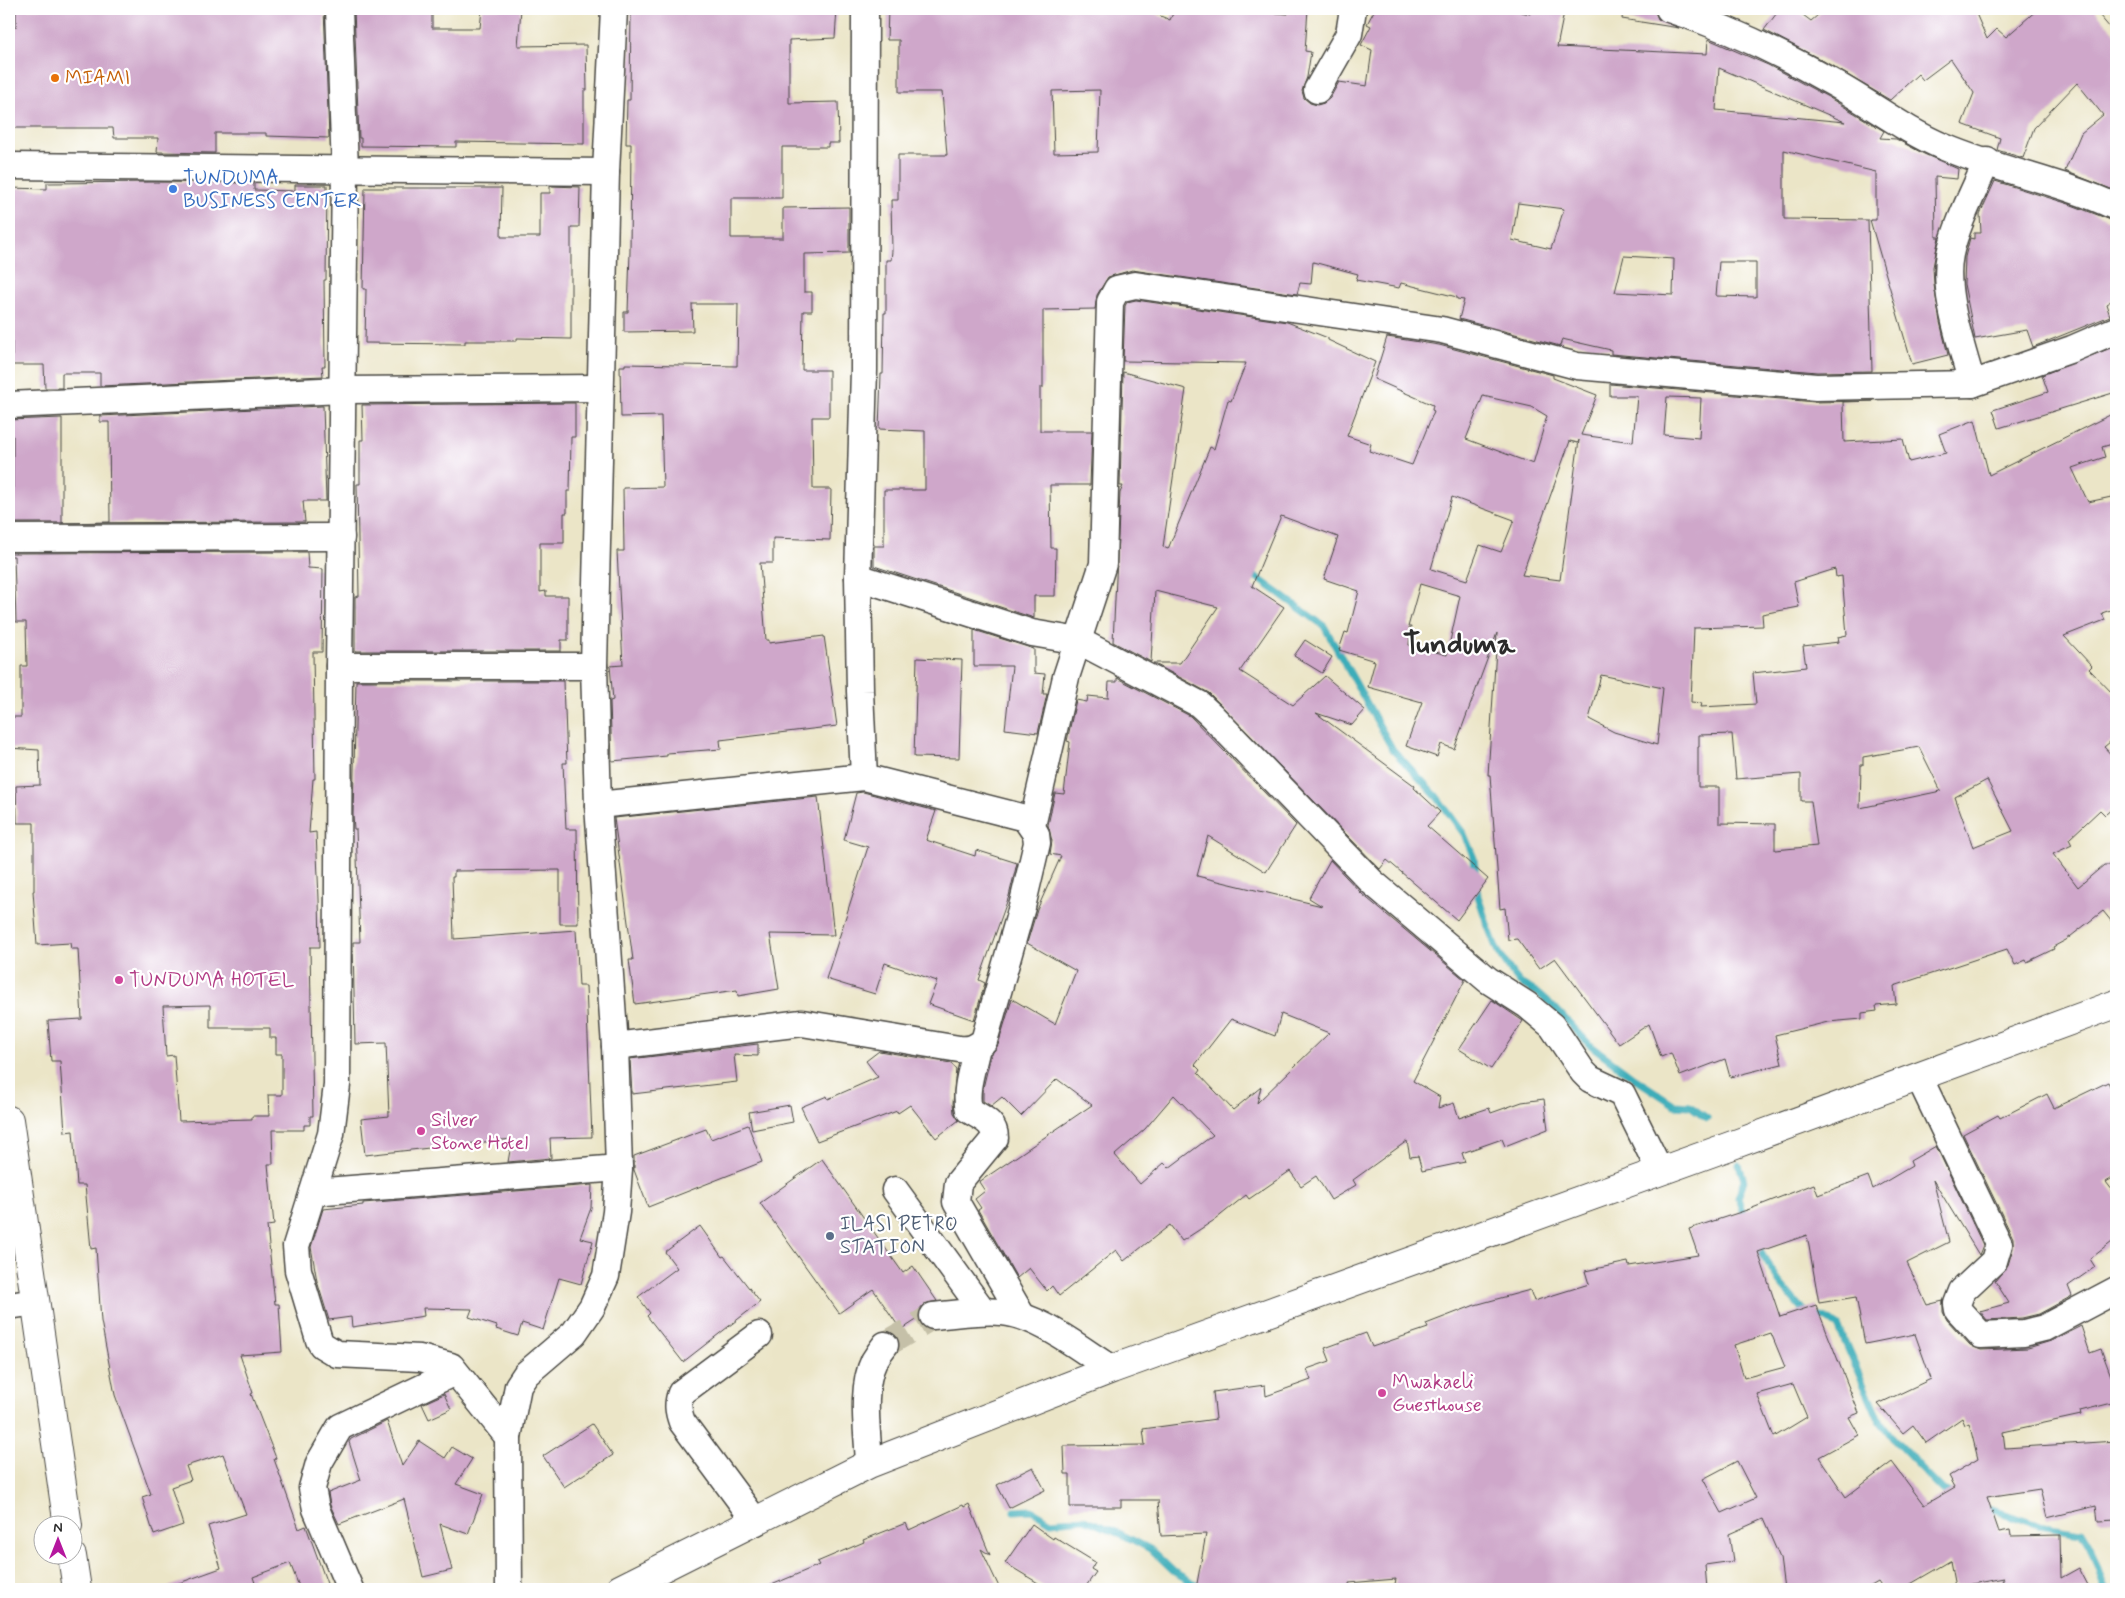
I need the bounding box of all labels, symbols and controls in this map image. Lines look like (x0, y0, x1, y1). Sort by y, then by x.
place label: MIAMI (65, 65, 130, 92)
marker: MIAMI (49, 72, 61, 84)
place label: TUNDUMA BUSINESS CENTER (183, 165, 361, 215)
marker: TUNDUMA BUSINESS CENTER (167, 183, 179, 195)
district label: Tunduma (1403, 625, 1516, 664)
place label: TUNDUMA HOTEL (129, 967, 295, 994)
marker: TUNDUMA HOTEL (113, 974, 125, 986)
place label: Silver Stone Hotel (431, 1107, 528, 1157)
marker: Silver Stone Hotel (415, 1125, 427, 1137)
place label: ILASI PETRO STATION (840, 1211, 958, 1261)
marker: ILASI PETRO STATION (824, 1230, 836, 1242)
place label: Mwakaeli Guesthouse (1392, 1369, 1482, 1419)
marker: Mwakaeli Guesthouse (1376, 1387, 1388, 1399)
north arrow (32, 1516, 82, 1566)
text: N (53, 1519, 63, 1537)

